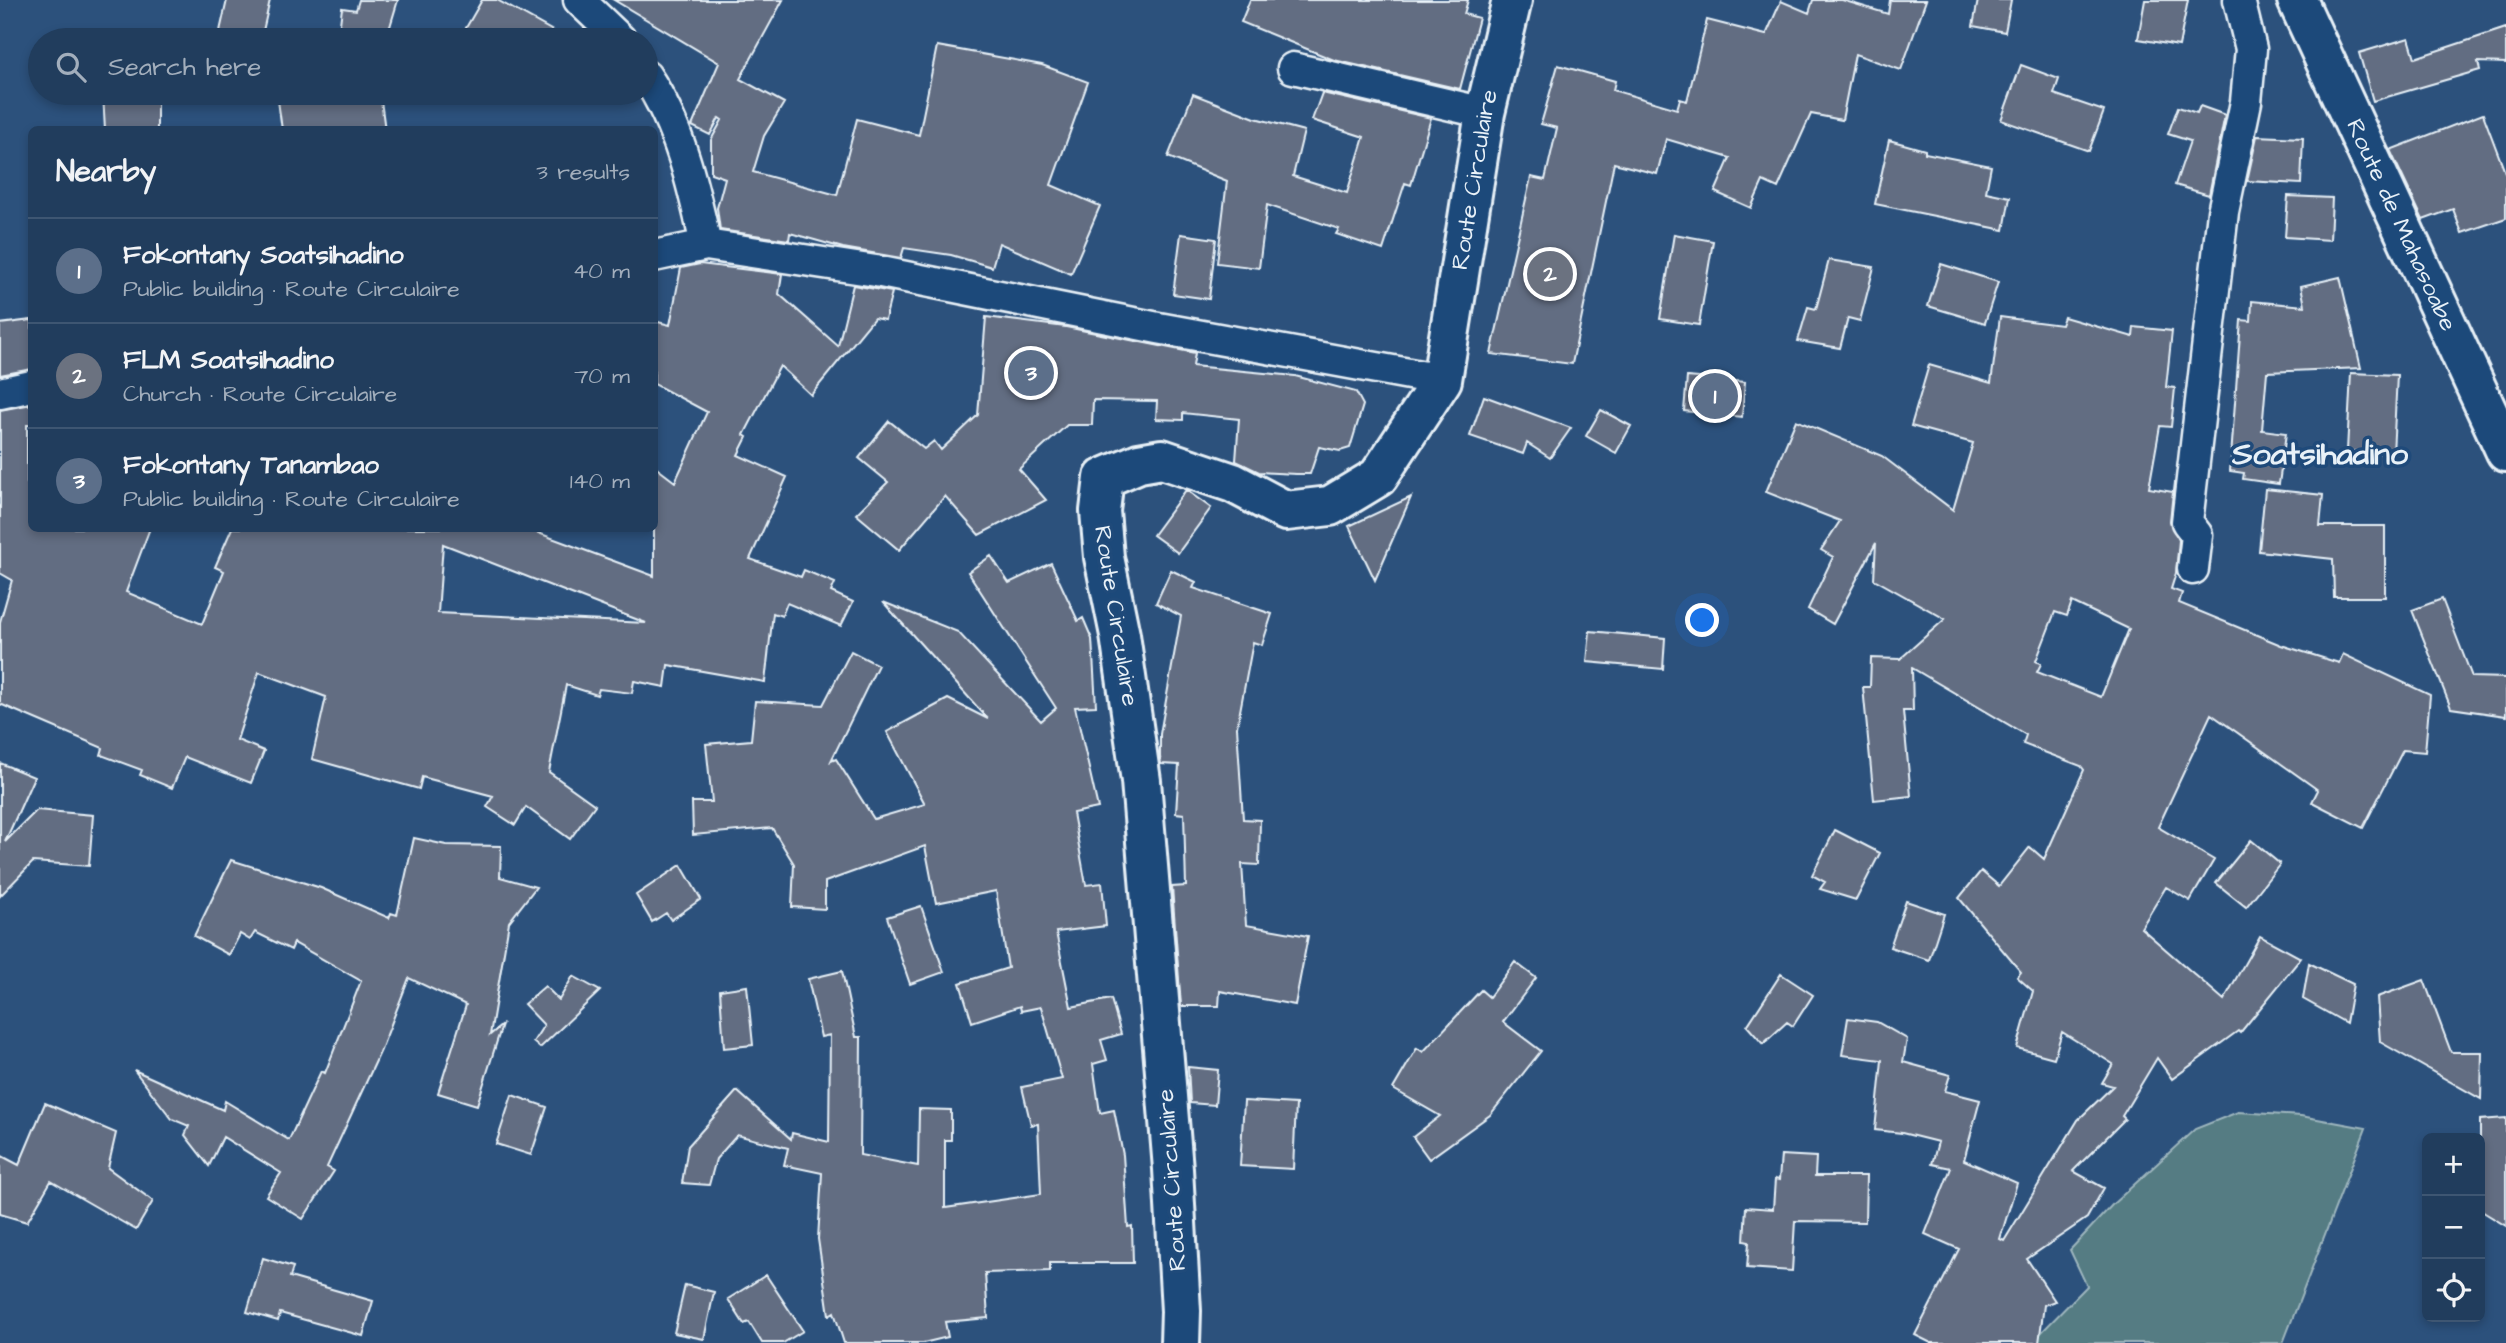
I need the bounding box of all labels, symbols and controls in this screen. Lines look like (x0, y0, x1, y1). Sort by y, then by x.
search box (28, 28, 658, 105)
icon: search (52, 48, 90, 86)
text: Search here (108, 49, 261, 85)
street label: Route Circulaire (1443, 86, 1507, 272)
street label: Route de Mahasoabe (2337, 113, 2465, 337)
text: Nearby (56, 151, 156, 193)
text: 3 results (536, 156, 630, 188)
text: Fokontany Soatsihadino (123, 237, 404, 273)
pin: 2 (1527, 248, 1573, 300)
text: 1 (78, 255, 80, 287)
text: 40 m (573, 255, 630, 287)
text: Public building · Route Circulaire (123, 273, 460, 305)
text: FLM Soatsihadino (123, 342, 334, 378)
pin: 3 (1008, 347, 1054, 399)
text: 2 (72, 360, 86, 392)
text: 70 m (574, 360, 630, 392)
pin: 1 (1692, 370, 1738, 422)
text: Church · Route Circulaire (123, 378, 397, 410)
district label: Soatsihadino (2231, 432, 2409, 477)
text: Fokontany Tanambao (123, 447, 379, 483)
text: 3 (73, 465, 85, 497)
text: 140 m (570, 465, 630, 497)
text: Public building · Route Circulaire (123, 483, 460, 515)
street label: Route Circulaire (1085, 523, 1147, 709)
your location (1685, 603, 1719, 637)
street label: Route Circulaire (1149, 1088, 1195, 1272)
map controls (2422, 1133, 2485, 1322)
button: + (2422, 1133, 2485, 1196)
button: − (2422, 1196, 2485, 1259)
button: locate (2422, 1259, 2485, 1322)

